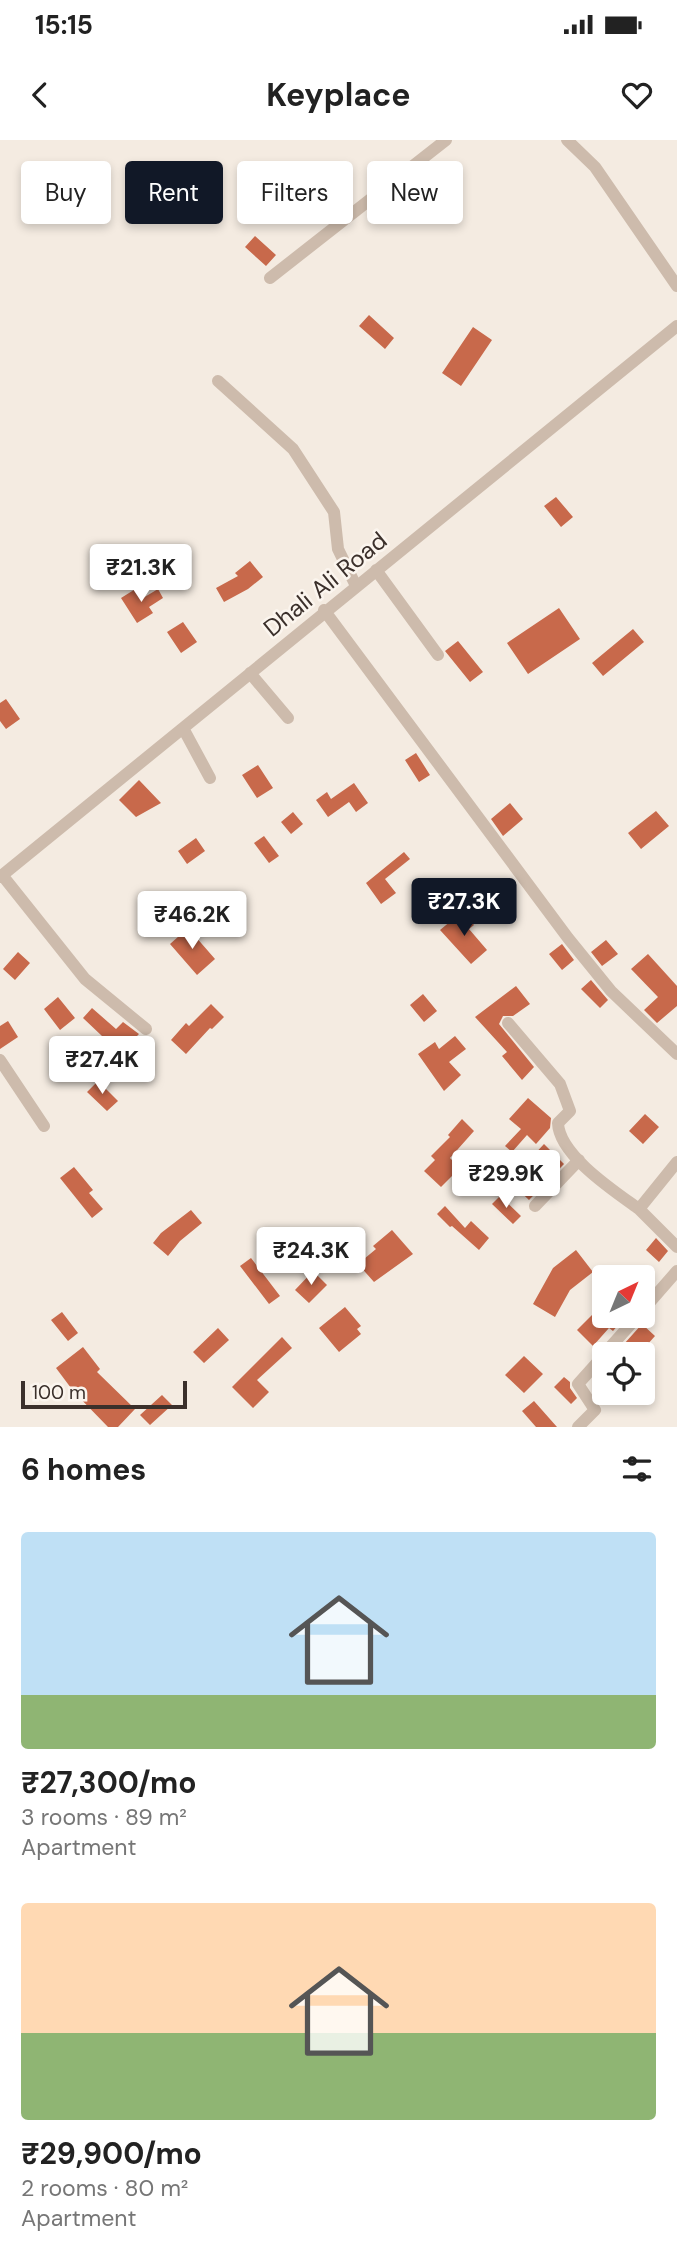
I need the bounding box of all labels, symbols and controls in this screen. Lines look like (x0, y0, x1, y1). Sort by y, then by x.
text: 15:15 (35, 8, 93, 42)
text: Keyplace (266, 74, 411, 116)
icon: back (21, 76, 59, 114)
icon: heart (618, 76, 656, 114)
chip: Buy (21, 161, 111, 224)
chip: Rent (125, 161, 223, 224)
chip: Filters (237, 161, 353, 224)
chip: New (367, 161, 463, 224)
street label: Dhali Ali Road (257, 525, 393, 643)
pin: ₹21.3K (84, 545, 198, 604)
text: ₹21.3K (106, 552, 176, 582)
pin: ₹27.3K (407, 878, 521, 938)
text: ₹27.3K (428, 886, 500, 916)
pin: ₹46.2K (135, 892, 249, 951)
text: ₹46.2K (154, 899, 231, 929)
pin: ₹27.4K (45, 1037, 159, 1096)
text: ₹27.4K (65, 1044, 139, 1074)
pin: ₹29.9K (449, 1150, 563, 1210)
text: ₹29.9K (468, 1158, 544, 1188)
pin: ₹24.3K (254, 1228, 368, 1287)
text: ₹24.3K (273, 1235, 349, 1265)
north arrow (592, 1265, 654, 1328)
map controls (592, 1265, 655, 1405)
button: locate (592, 1342, 655, 1405)
scale bar (21, 1378, 187, 1410)
text: 100 m (32, 1380, 86, 1405)
text: 6 homes (21, 1450, 146, 1489)
icon: filters (618, 1450, 656, 1488)
icon: home (276, 1577, 402, 1703)
text: ₹27,300/mo (21, 1763, 196, 1802)
text: 3 rooms · 89 m² (21, 1802, 187, 1832)
text: Apartment (21, 1832, 136, 1862)
icon: home (276, 1948, 402, 2074)
text: ₹29,900/mo (21, 2134, 202, 2173)
text: 2 rooms · 80 m² (21, 2173, 188, 2203)
text: Apartment (21, 2203, 136, 2233)

